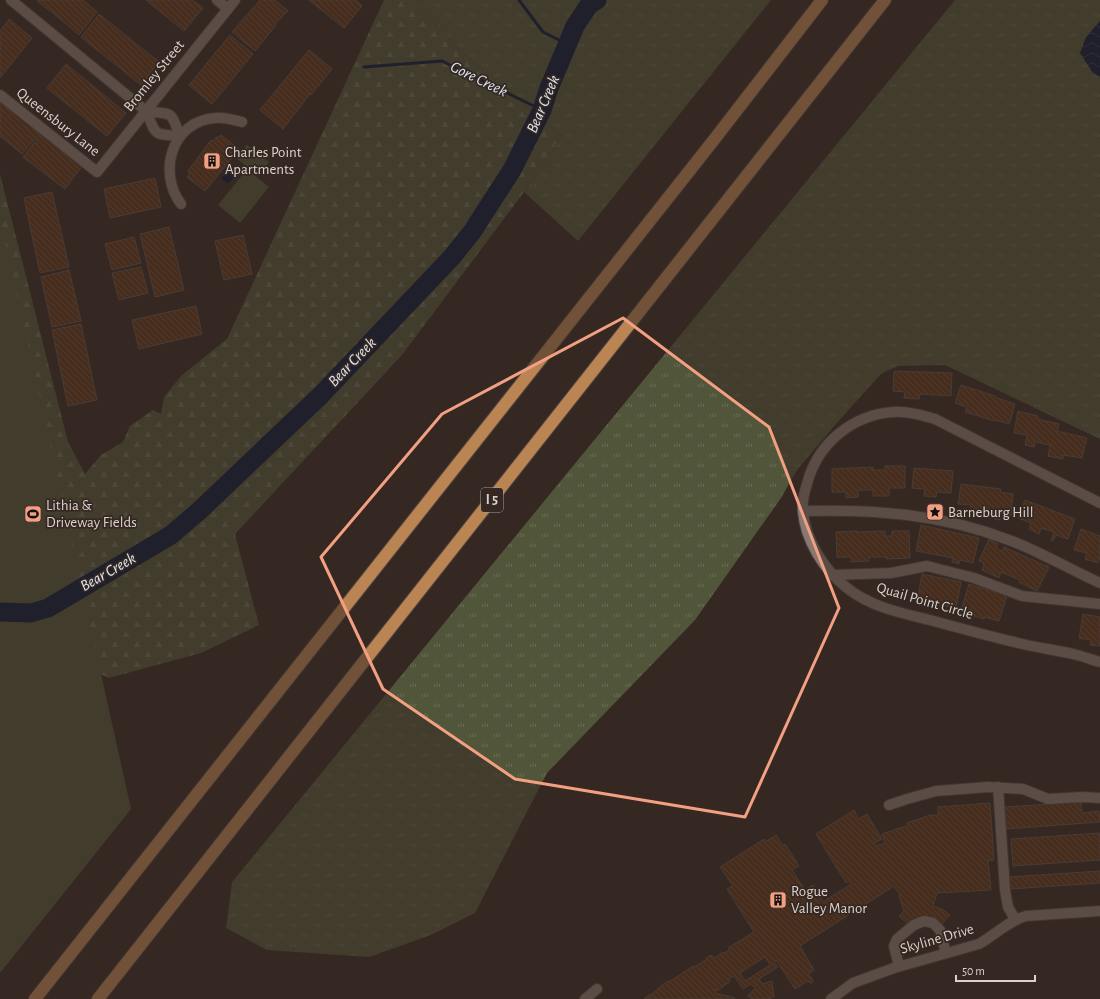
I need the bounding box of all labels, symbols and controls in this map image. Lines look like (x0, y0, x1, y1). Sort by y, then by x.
street label: Bromley Street (121, 37, 187, 114)
water label: Gore Creek (448, 58, 510, 100)
water label: Bear Creek (524, 73, 562, 135)
street label: Queensbury Lane (14, 85, 103, 159)
place label: Charles Point Apartments (225, 145, 302, 177)
building icon: Charles Point Apartments (202, 151, 222, 171)
water label: Bear Creek (325, 335, 379, 389)
road number: I 5 (481, 488, 503, 512)
place label: Lithia & Driveway Fields (46, 498, 137, 530)
place icon: Barneburg Hill (925, 502, 945, 522)
sports icon: Lithia & Driveway Fields (23, 504, 43, 524)
place label: Barneburg Hill (948, 505, 1033, 520)
water label: Bear Creek (78, 550, 138, 594)
street label: Quail Point Circle (875, 580, 975, 622)
place label: Rogue Valley Manor (791, 884, 867, 916)
building icon: Rogue Valley Manor (768, 890, 788, 910)
street label: Skyline Drive (898, 921, 976, 957)
scale bar (956, 957, 1035, 983)
text: 50 m (962, 965, 985, 977)

